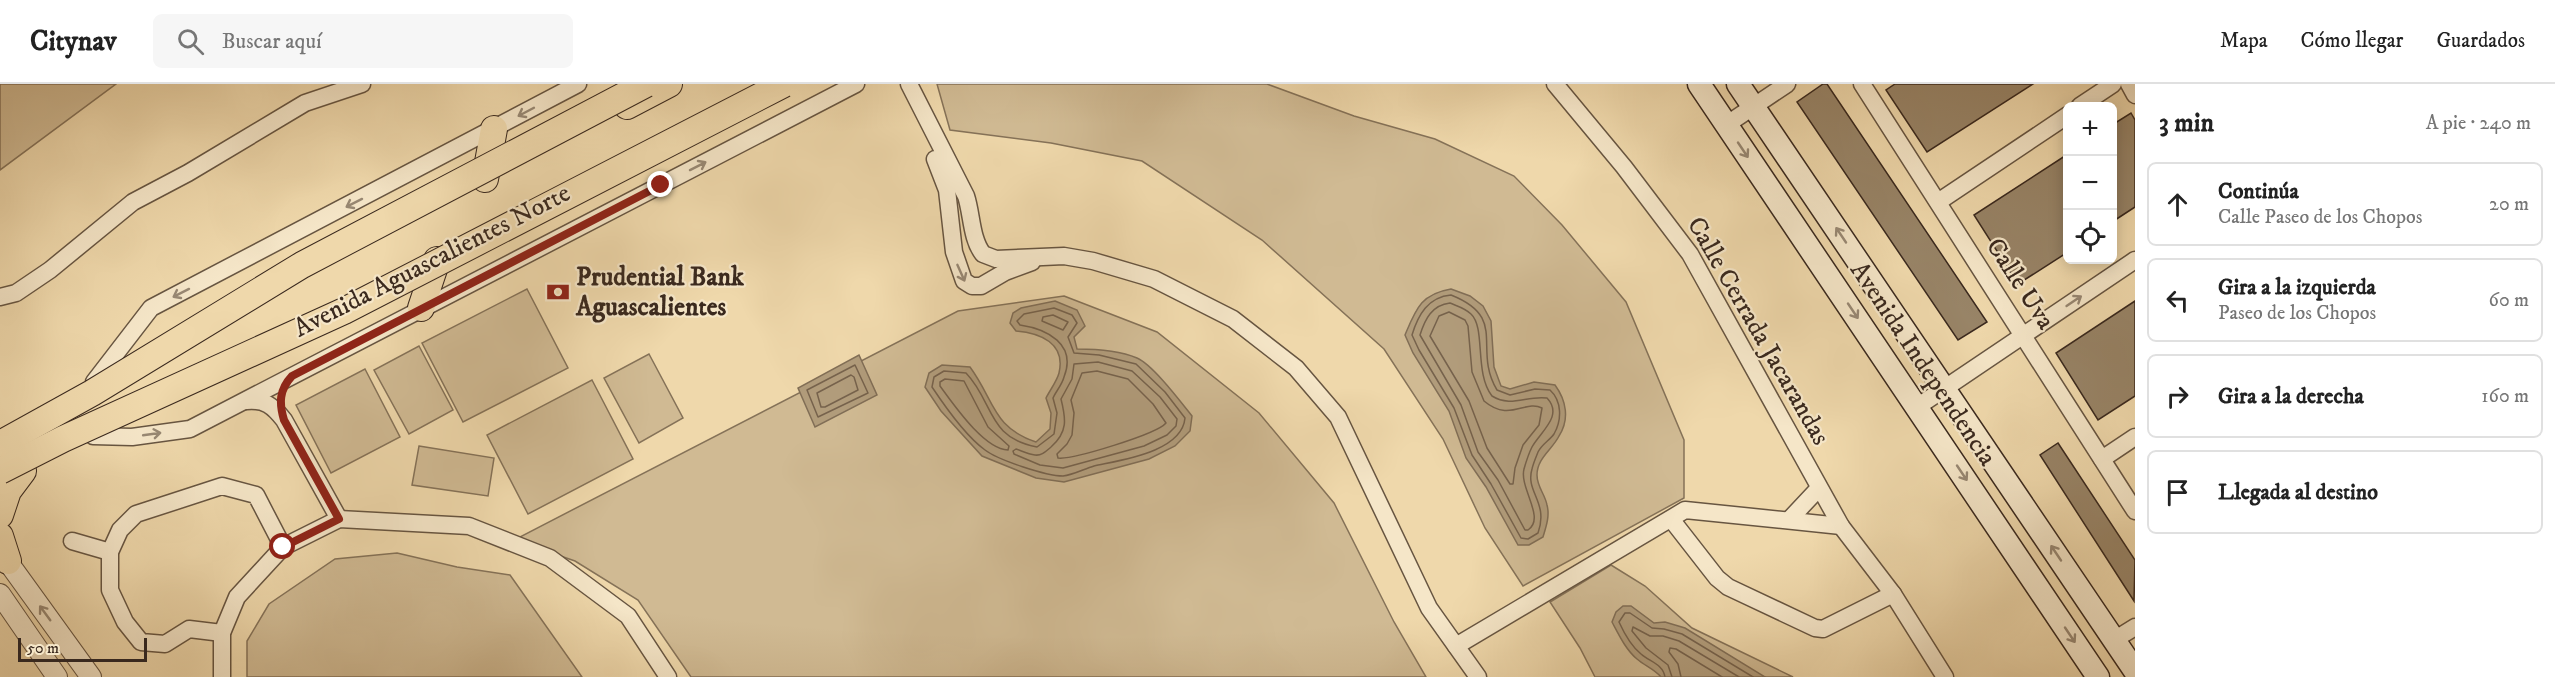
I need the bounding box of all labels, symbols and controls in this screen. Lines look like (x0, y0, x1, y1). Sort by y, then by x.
search box (153, 14, 573, 68)
text: Citynav (30, 24, 117, 59)
icon: search (174, 25, 207, 58)
text: Buscar aquí (222, 28, 322, 55)
text: Mapa (2220, 28, 2268, 54)
text: Cómo llegar (2301, 28, 2403, 54)
text: Guardados (2436, 28, 2525, 54)
map controls (2063, 102, 2117, 264)
button: + (2063, 102, 2117, 156)
one-way arrow (518, 107, 536, 118)
text: 3 min (2159, 107, 2214, 140)
text: A pie · 240 m (2426, 111, 2531, 136)
one-way arrow (1737, 141, 1749, 158)
button: − (2063, 156, 2117, 210)
one-way arrow (689, 159, 707, 171)
route end (647, 171, 673, 197)
street label: Avenida Aguascalientes Norte (288, 177, 576, 345)
text: Continúa (2218, 178, 2299, 205)
icon: ahead (2161, 188, 2194, 221)
text: 20 m (2489, 192, 2529, 217)
one-way arrow (346, 197, 363, 209)
text: Calle Paseo de los Chopos (2218, 205, 2422, 230)
button: locate (2063, 210, 2117, 264)
street label: Calle Cerrada Jacarandas (1679, 211, 1837, 451)
one-way arrow (1835, 227, 1847, 243)
street label: Calle Uva (1978, 232, 2062, 336)
street label: Avenida Independencia (1842, 255, 2004, 473)
place label: Prudential Bank Aguascalientes (575, 261, 745, 324)
one-way arrow (956, 264, 967, 282)
text: Gira a la izquierda (2218, 274, 2376, 301)
bank icon: Prudential Bank Aguascalientes (545, 279, 571, 305)
icon: left (2161, 284, 2194, 317)
one-way arrow (173, 287, 190, 299)
text: 60 m (2489, 288, 2529, 313)
one-way arrow (2065, 295, 2082, 307)
text: Paseo de los Chopos (2218, 301, 2376, 326)
one-way arrow (1847, 303, 1859, 319)
icon: right (2161, 380, 2194, 413)
text: Gira a la derecha (2218, 383, 2364, 410)
text: 160 m (2481, 384, 2529, 409)
one-way arrow (141, 429, 161, 440)
one-way arrow (1956, 464, 1968, 481)
icon: arrive (2161, 476, 2194, 509)
text: Llegada al destino (2218, 479, 2378, 506)
route start (269, 533, 295, 559)
one-way arrow (2050, 545, 2062, 562)
one-way arrow (39, 605, 51, 621)
one-way arrow (2064, 626, 2076, 643)
scale bar (18, 635, 147, 662)
text: 50 m (27, 638, 59, 658)

